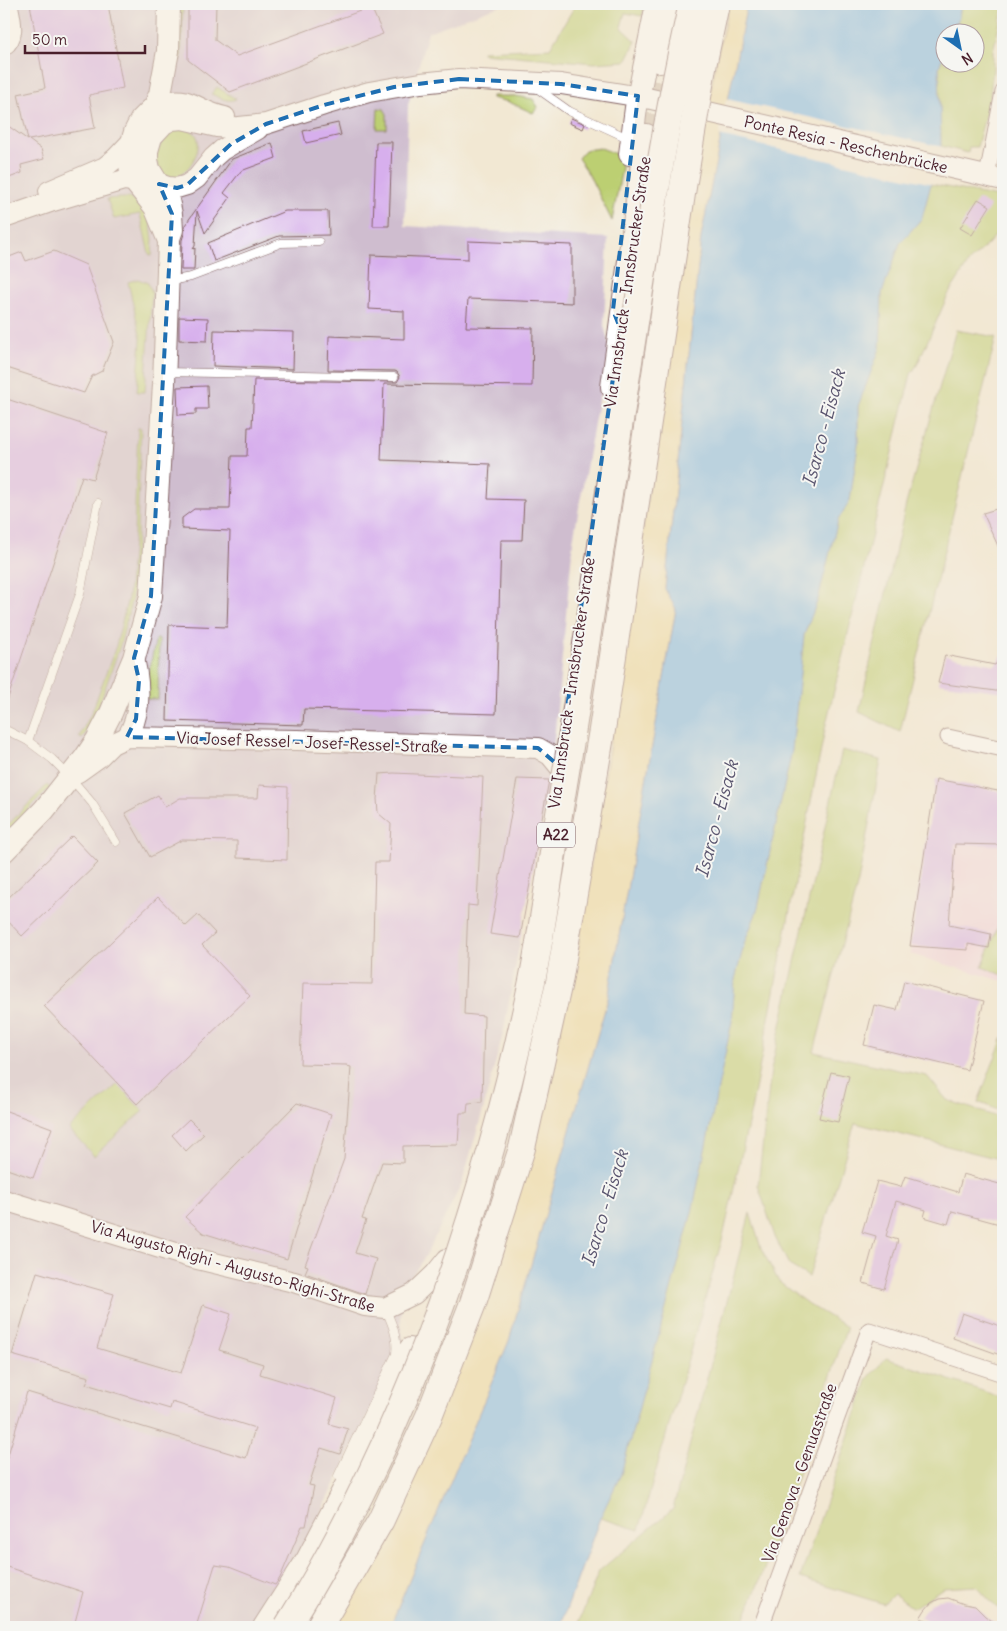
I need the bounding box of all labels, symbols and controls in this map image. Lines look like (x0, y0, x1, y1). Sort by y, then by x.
scale bar (25, 22, 145, 54)
north arrow (934, 22, 984, 72)
text: 50 m (32, 30, 67, 49)
text: N (958, 49, 976, 69)
street label: Ponte Resia - Reschenbrücke (742, 111, 950, 177)
street label: Via Innsbruck - Innsbrucker Straße (599, 155, 655, 409)
water label: Isarco - Eisack (797, 365, 851, 489)
street label: Via Innsbruck - Innsbrucker Straße (543, 556, 599, 810)
street label: Via Josef Ressel - Josef-Ressel-Straße (176, 727, 448, 757)
water label: Isarco - Eisack (690, 756, 744, 880)
road number: A22 (537, 822, 575, 848)
water label: Isarco - Eisack (576, 1145, 634, 1269)
street label: Via Augusto Righi - Augusto-Righi-Straße (89, 1216, 377, 1316)
street label: Via Genova - Genuastraße (757, 1381, 841, 1565)

